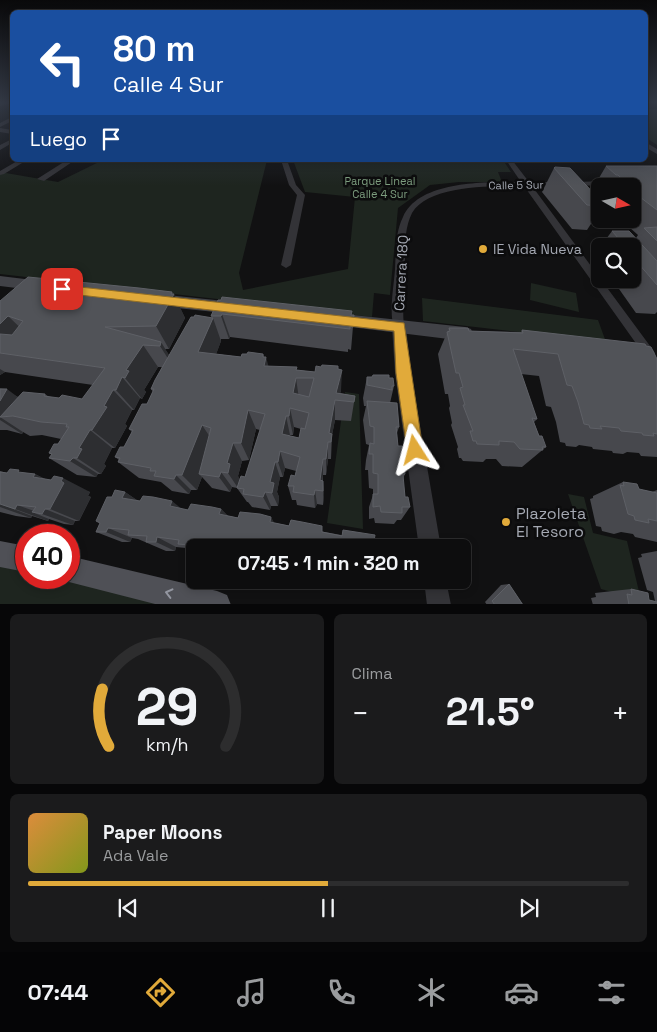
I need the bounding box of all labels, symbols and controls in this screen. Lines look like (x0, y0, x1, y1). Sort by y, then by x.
text: 80 m (113, 27, 195, 71)
icon: left (30, 30, 95, 95)
text: Calle 4 Sur (113, 70, 224, 98)
icon: arrive (97, 125, 125, 153)
text: Luego (30, 127, 87, 152)
park label: Parque Lineal Calle 4 Sur (345, 174, 415, 201)
street label: Calle 5 Sur (488, 178, 544, 192)
north arrow (591, 178, 641, 228)
map controls (591, 178, 641, 288)
street label: Carrera 18Q (390, 234, 412, 312)
button: search (591, 238, 641, 288)
place label: IE Vida Nueva (493, 240, 582, 258)
marker: IE Vida Nueva (477, 243, 489, 255)
pin (41, 268, 83, 310)
icon: arrive (48, 275, 76, 303)
position arrow (388, 423, 440, 475)
place label: Plazoleta El Tesoro (516, 503, 586, 542)
marker: Plazoleta El Tesoro (500, 516, 512, 528)
speed limit sign: 40 (15, 524, 80, 589)
text: 07:45 · 1 min · 320 m (238, 551, 419, 576)
one-way arrow (165, 588, 174, 599)
text: Clima (352, 663, 393, 684)
text: 29 (135, 674, 198, 740)
text: 21.5° (446, 688, 535, 736)
text: − (352, 695, 369, 731)
text: + (612, 695, 629, 731)
text: km/h (145, 733, 188, 756)
text: Paper Moons (103, 820, 222, 845)
text: Ada Vale (103, 845, 168, 866)
icon: previous (114, 894, 142, 922)
icon: pause (314, 894, 342, 922)
icon: next (515, 894, 543, 922)
icon: directions (143, 975, 178, 1010)
icon: music (234, 975, 269, 1010)
icon: phone (324, 975, 359, 1010)
icon: climate (414, 975, 449, 1010)
icon: car (504, 975, 539, 1010)
icon: filters (594, 975, 629, 1010)
text: 07:44 (28, 978, 88, 1006)

